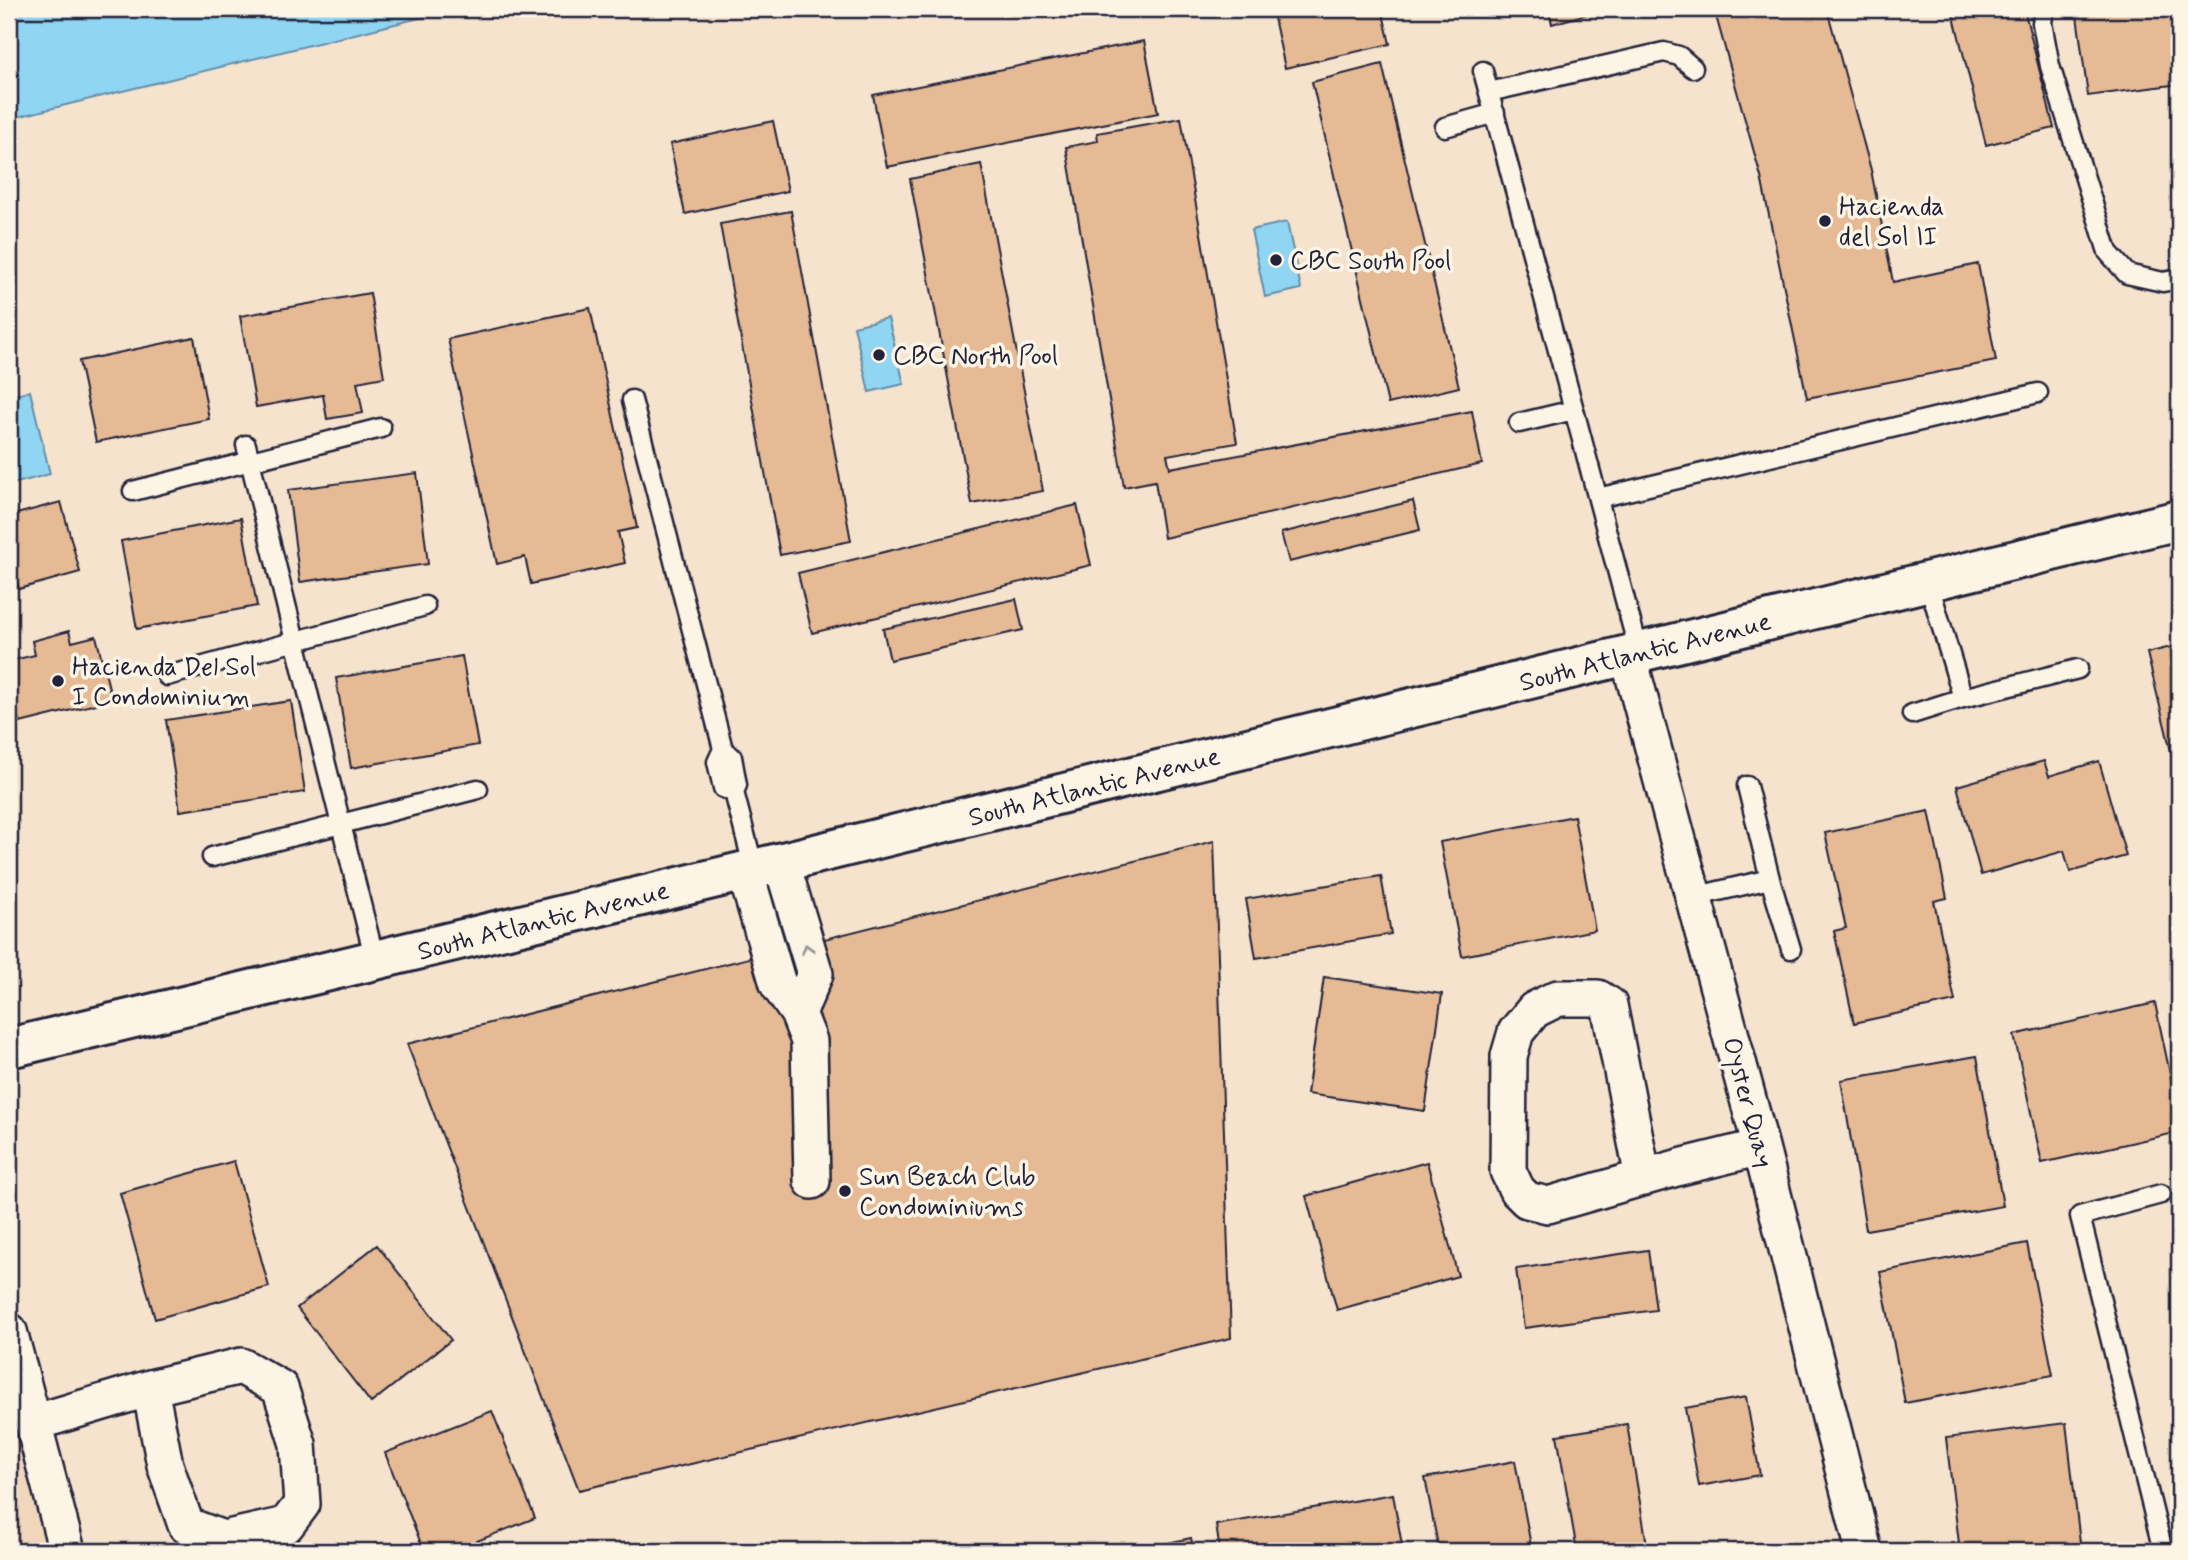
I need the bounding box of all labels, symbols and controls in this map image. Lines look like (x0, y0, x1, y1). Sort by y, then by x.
place label: Hacienda del Sol II (1839, 191, 1944, 255)
marker: Hacienda del Sol II (1817, 213, 1833, 229)
place label: CBC South Pool (1290, 245, 1451, 279)
marker: CBC South Pool (1268, 252, 1284, 268)
place label: CBC North Pool (893, 340, 1058, 374)
marker: CBC North Pool (871, 347, 887, 363)
street label: South Atlantic Avenue (1516, 605, 1775, 701)
place label: Hacienda Del Sol I Condominium (72, 651, 256, 715)
marker: Hacienda Del Sol I Condominium (50, 673, 66, 689)
street label: South Atlantic Avenue (965, 740, 1224, 836)
street label: South Atlantic Avenue (414, 874, 673, 970)
one-way arrow (801, 944, 816, 956)
street label: Oyster Quay (1713, 1034, 1781, 1171)
place label: Sun Beach Club Condominiums (859, 1161, 1035, 1225)
marker: Sun Beach Club Condominiums (837, 1183, 853, 1199)

